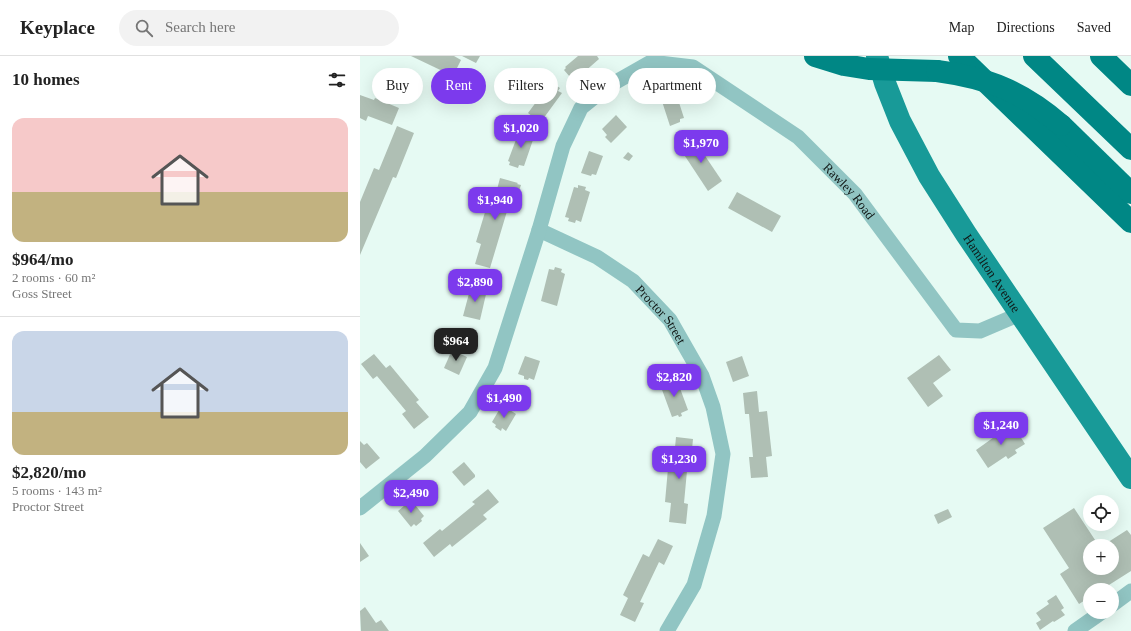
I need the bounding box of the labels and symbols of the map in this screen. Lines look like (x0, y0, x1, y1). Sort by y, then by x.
pin: $1,020 (488, 115, 554, 149)
pin: $1,970 (668, 130, 734, 164)
street label: Rawley Road (820, 160, 878, 223)
pin: $1,940 (462, 187, 528, 221)
street label: Hamilton Avenue (960, 231, 1024, 315)
pin: $2,890 (442, 269, 508, 303)
street label: Proctor Street (633, 282, 689, 347)
pin: $964 (432, 328, 480, 362)
pin: $2,820 (641, 364, 707, 398)
pin: $1,490 (471, 385, 537, 419)
pin: $1,240 (968, 412, 1034, 446)
pin: $1,230 (646, 446, 712, 480)
pin: $2,490 (378, 480, 444, 514)

